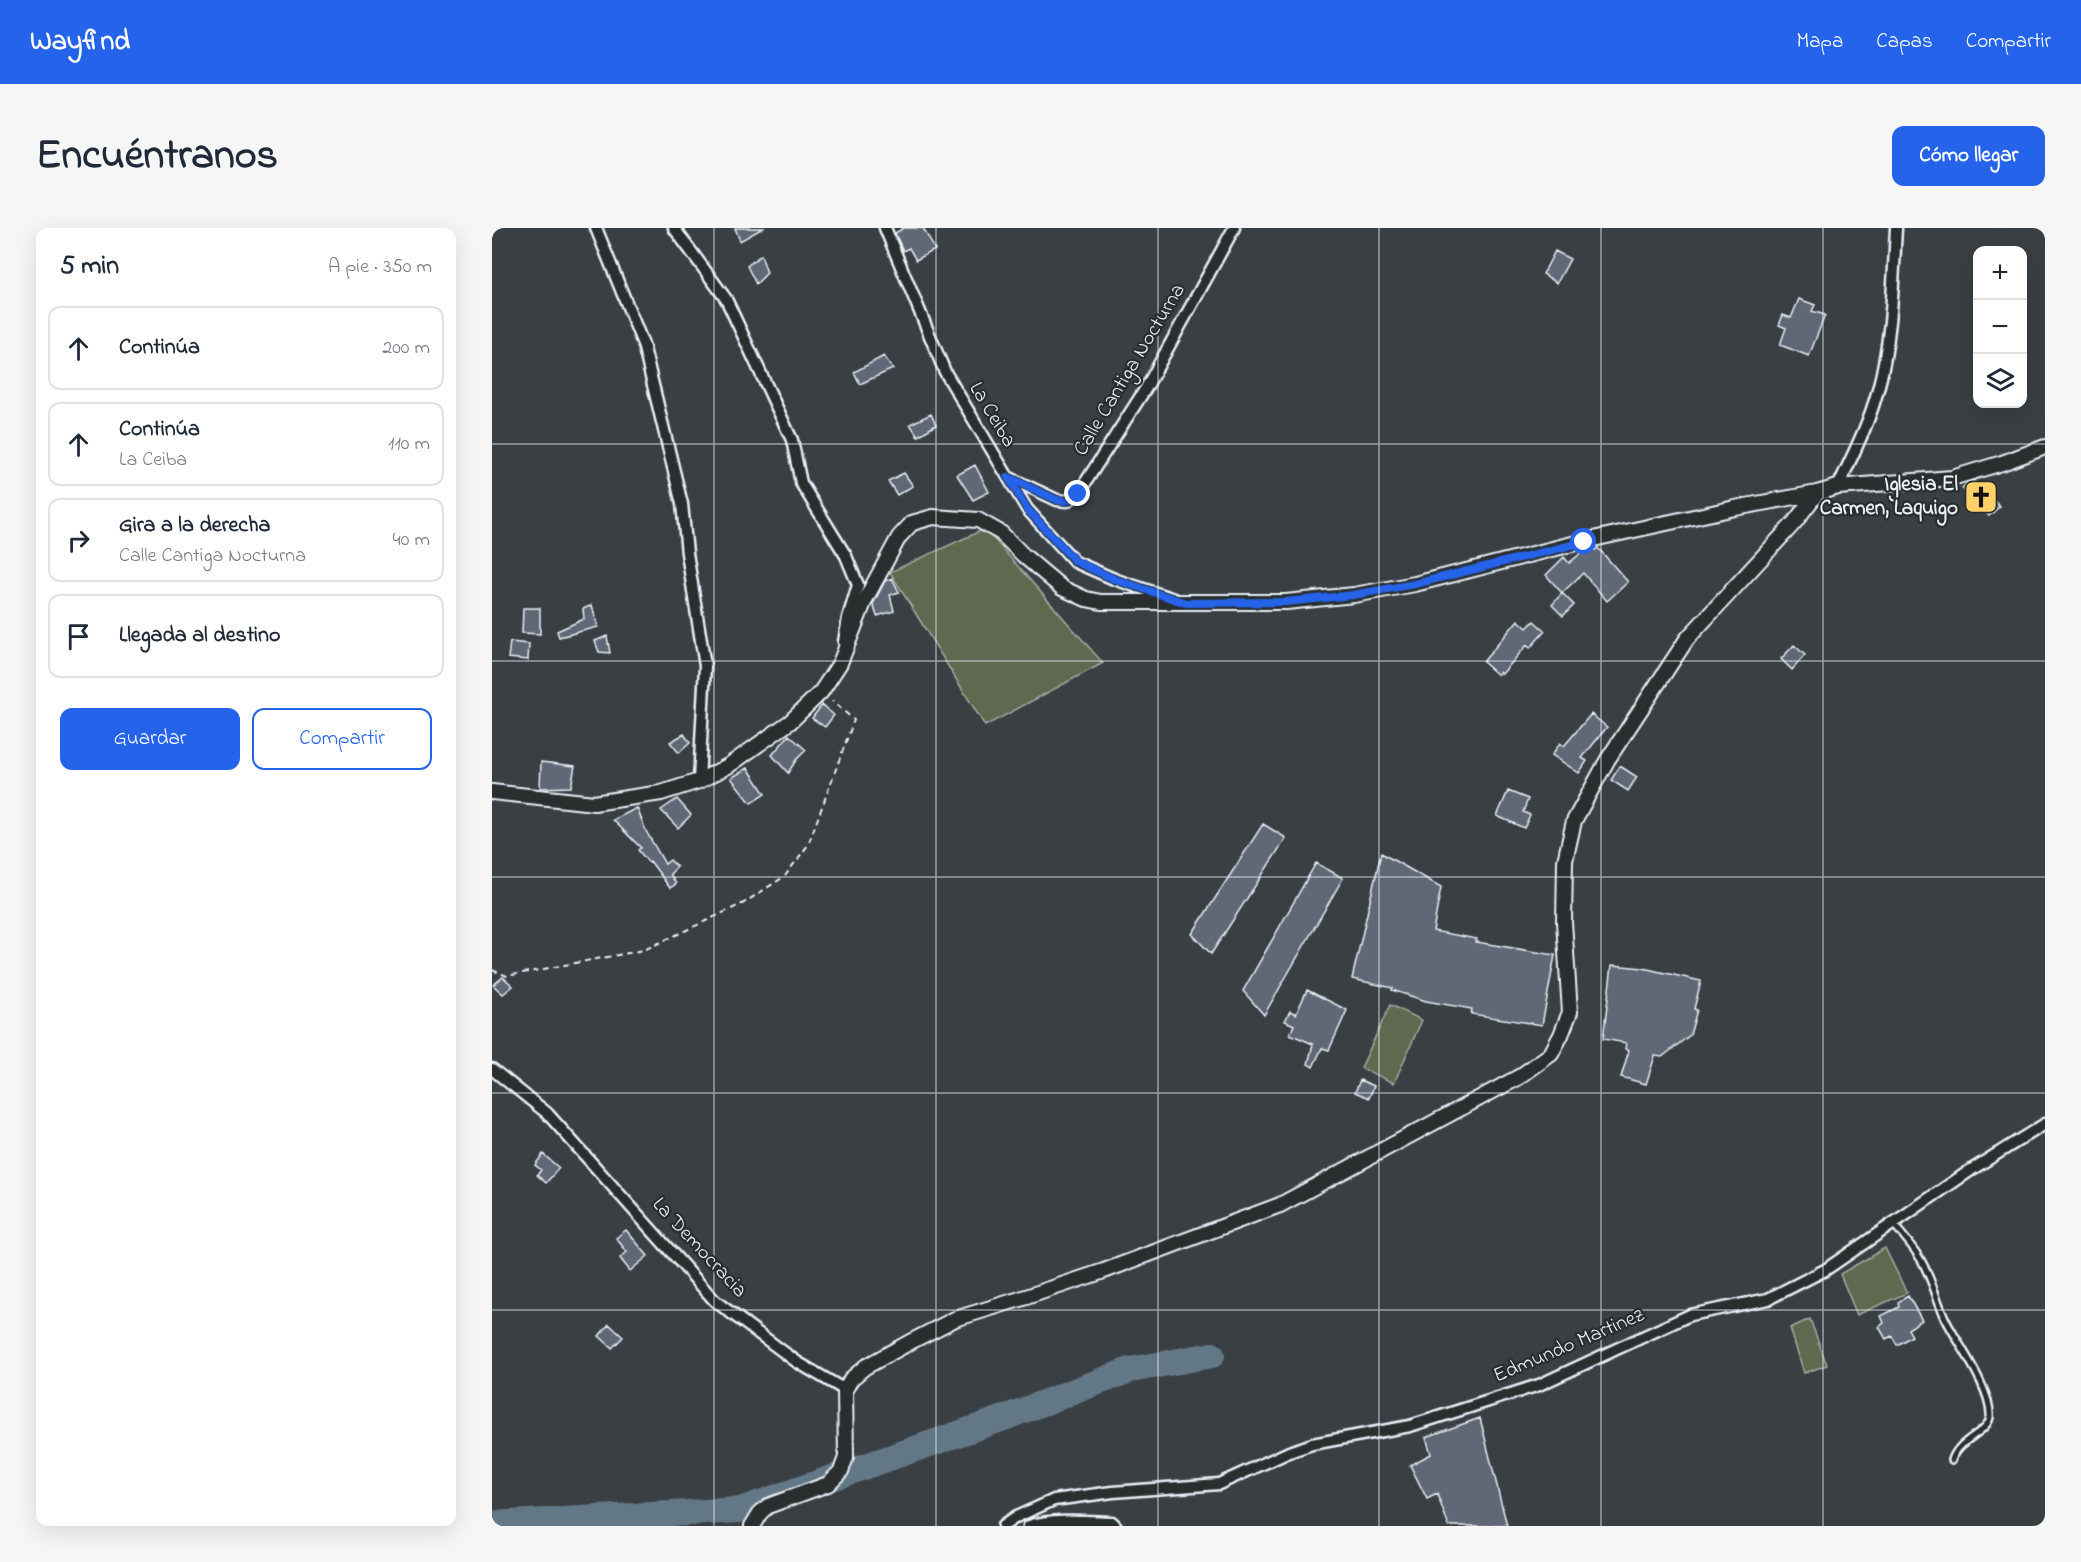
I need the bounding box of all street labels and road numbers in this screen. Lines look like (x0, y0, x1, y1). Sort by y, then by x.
street label: Calle Cantiga Nocturna (1067, 278, 1195, 463)
street label: La Ceiba (961, 377, 1023, 453)
street label: La Democracia (644, 1191, 754, 1305)
street label: Edmundo Martinez (1489, 1301, 1649, 1391)

